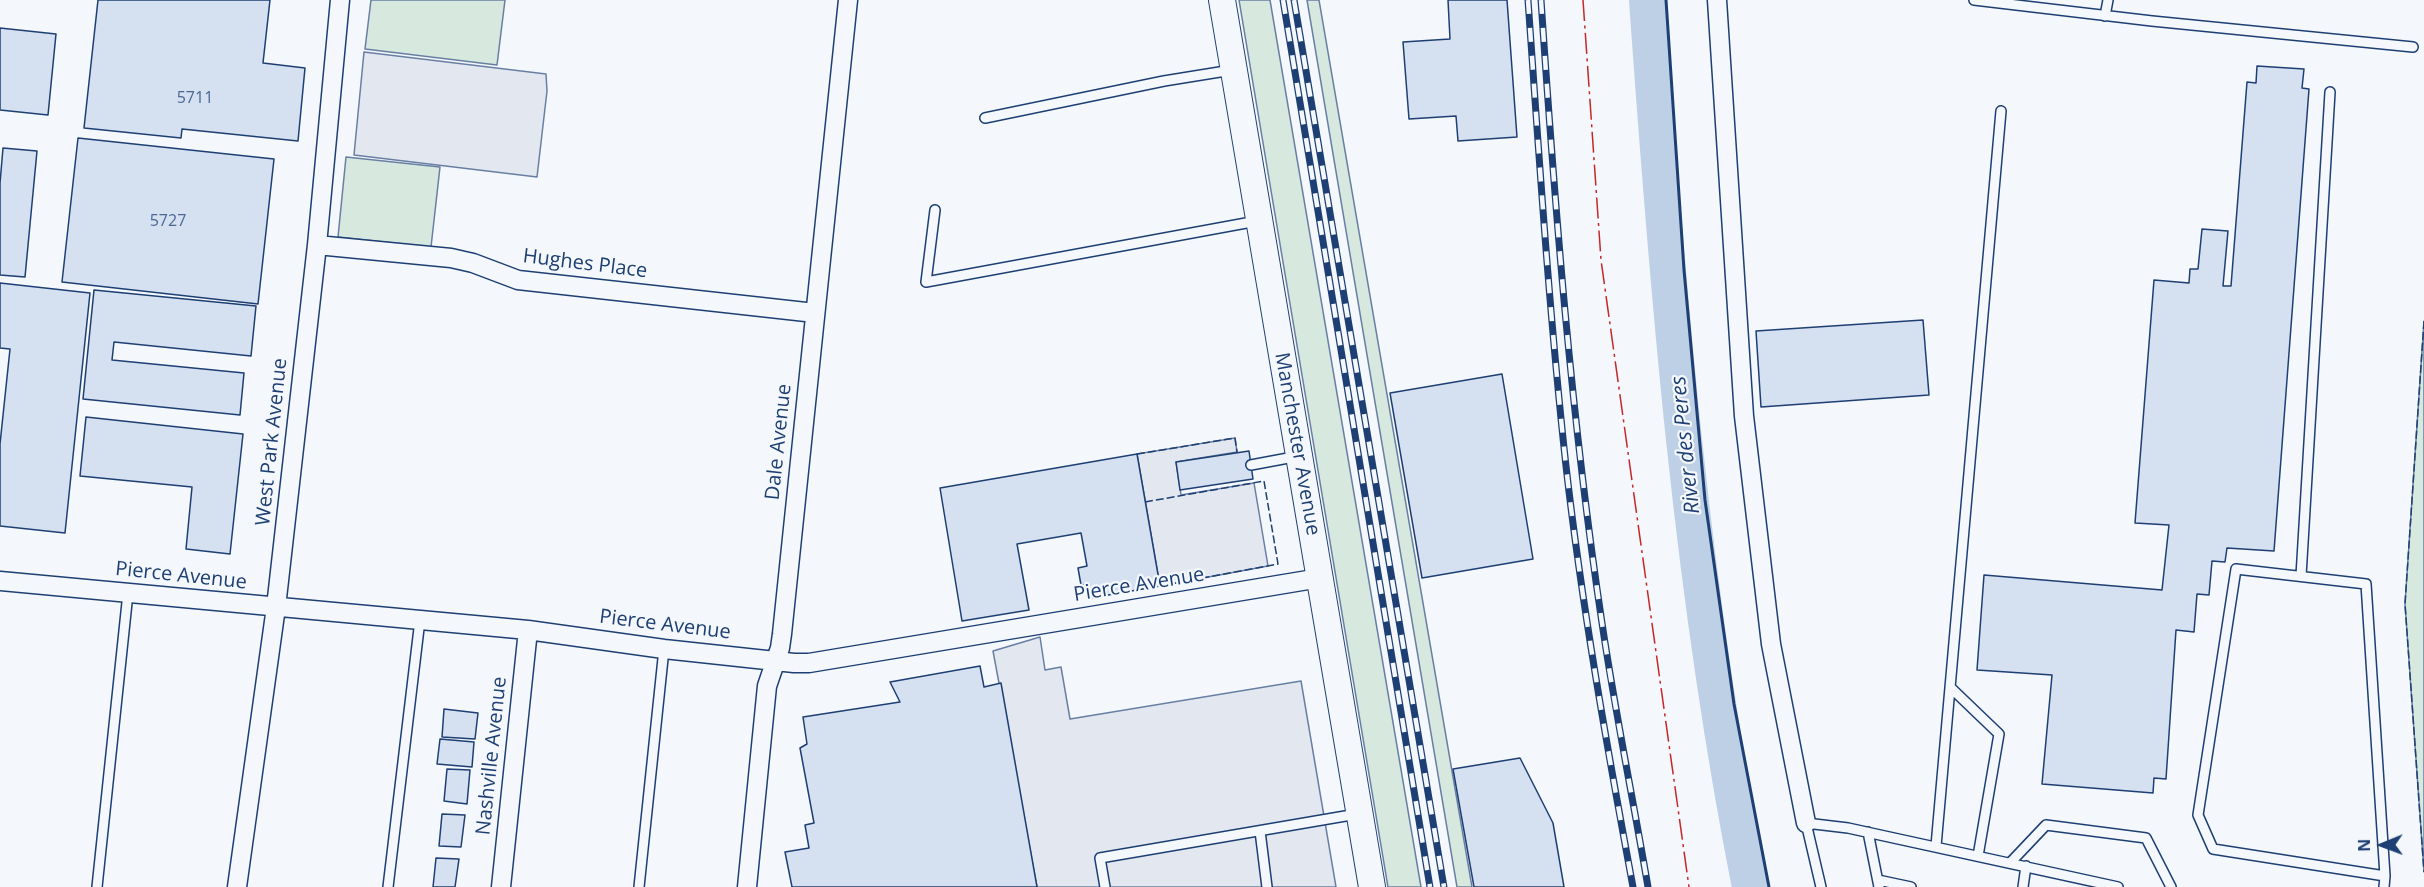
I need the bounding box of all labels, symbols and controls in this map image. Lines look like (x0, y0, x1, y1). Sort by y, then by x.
house number: 5711 (177, 88, 213, 108)
house number: 5727 (150, 211, 186, 231)
street label: Hughes Place (521, 244, 649, 284)
street label: Manchester Avenue (1269, 351, 1325, 537)
street label: West Park Avenue (251, 357, 293, 527)
water label: River des Peres (1666, 375, 1706, 515)
street label: Dale Avenue (761, 383, 797, 501)
street label: Pierce Avenue (114, 557, 248, 595)
street label: Pierce Avenue (1072, 563, 1206, 607)
street label: Pierce Avenue (598, 605, 732, 645)
street label: Nashville Avenue (472, 676, 512, 836)
north arrow (2352, 815, 2412, 875)
text: N (2353, 839, 2375, 852)

